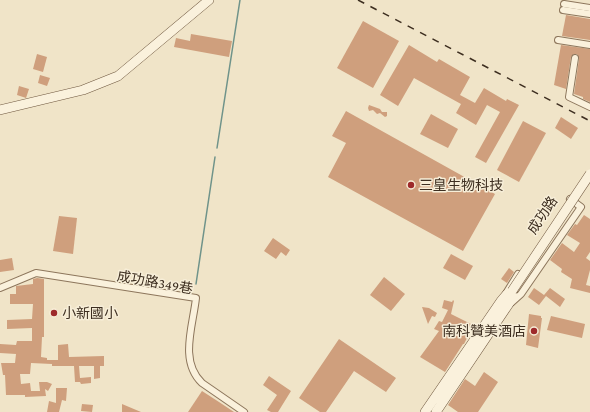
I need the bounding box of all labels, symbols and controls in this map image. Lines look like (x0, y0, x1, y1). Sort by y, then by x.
place label: 三皇生物科技 (419, 177, 503, 193)
marker: 三皇生物科技 (406, 180, 416, 190)
street label: 成功路 (524, 193, 560, 237)
street label: 成功路349巷 (116, 267, 194, 297)
place label: 小新國小 (62, 305, 118, 321)
marker: 小新國小 (49, 308, 59, 318)
place label: 南科贊美酒店 (442, 323, 526, 339)
marker: 南科贊美酒店 (529, 326, 539, 336)

